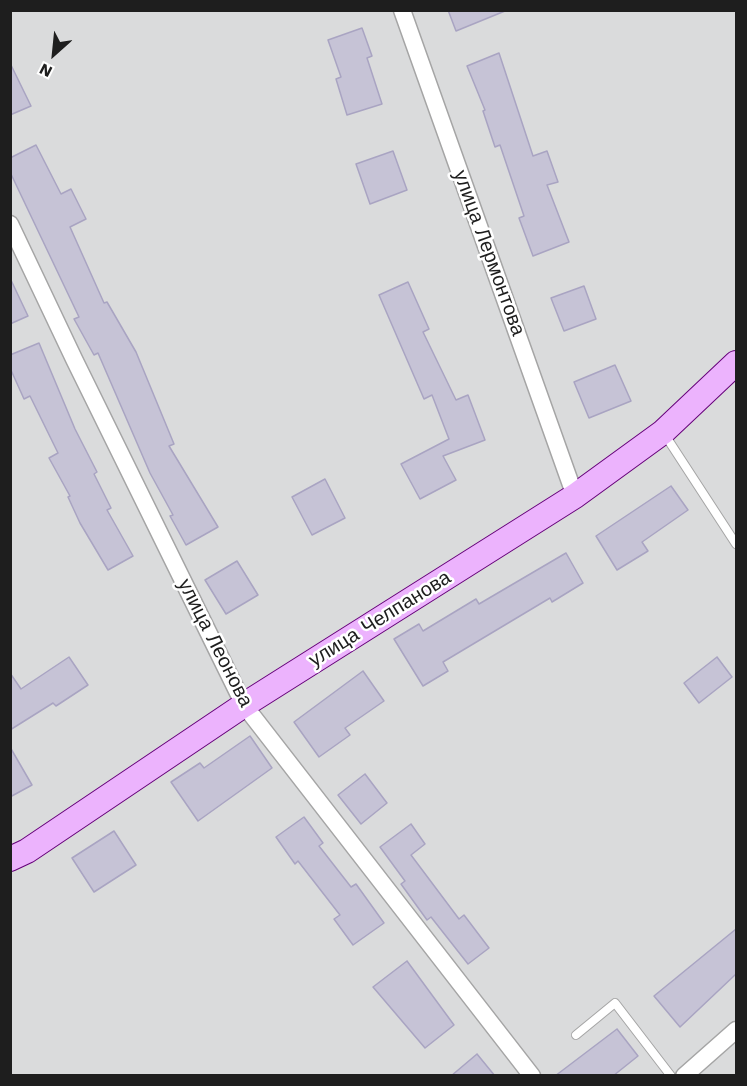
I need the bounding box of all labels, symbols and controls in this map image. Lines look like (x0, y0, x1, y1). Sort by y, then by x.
north arrow (24, 24, 84, 84)
text: N (36, 59, 55, 82)
street label: улица Лермонтова (448, 167, 530, 339)
street label: улица Челпанова (305, 566, 455, 672)
street label: улица Леонова (172, 575, 258, 711)

